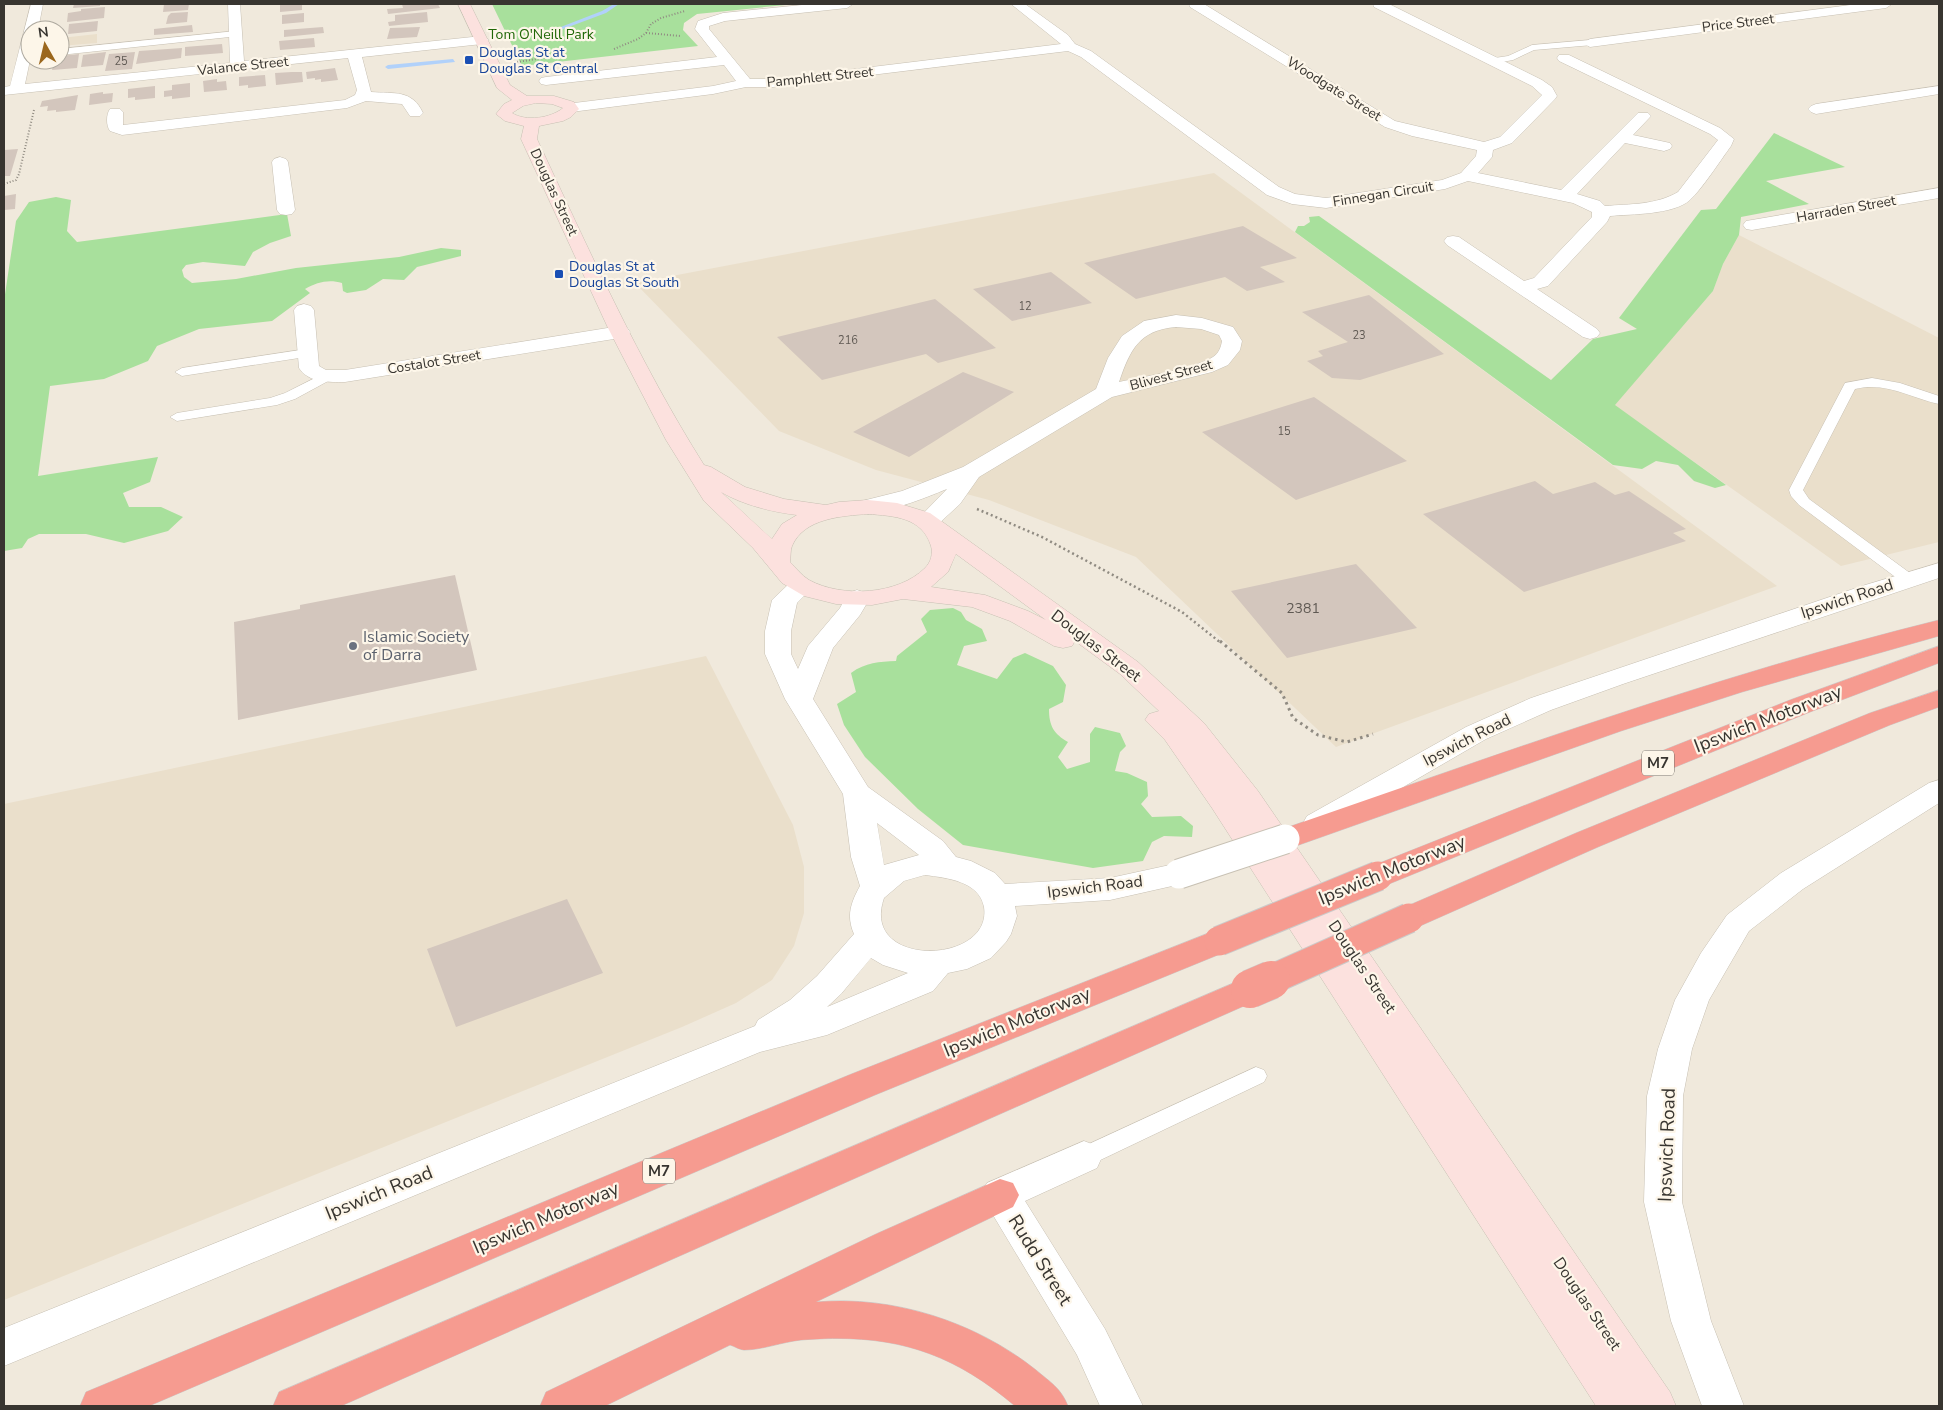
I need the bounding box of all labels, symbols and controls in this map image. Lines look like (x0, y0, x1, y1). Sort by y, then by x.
street label: Price Street (1701, 9, 1775, 37)
north arrow (20, 20, 70, 70)
text: N (37, 22, 50, 43)
park label: Tom O'Neill Park (488, 25, 595, 44)
place label: Douglas St at Douglas St Central (479, 43, 599, 78)
street label: Valance Street (196, 52, 290, 80)
street label: Woodgate Street (1283, 52, 1385, 126)
house number: 25 (114, 54, 128, 69)
marker: Douglas St at Douglas St Central (463, 54, 475, 66)
street label: Pamphlett Street (766, 62, 874, 92)
street label: Douglas Street (525, 145, 583, 239)
street label: Finnegan Circuit (1331, 177, 1435, 211)
street label: Harraden Street (1795, 191, 1897, 227)
place label: Douglas St at Douglas St South (569, 257, 679, 292)
marker: Douglas St at Douglas St South (553, 268, 565, 280)
house number: 12 (1018, 299, 1032, 314)
house number: 23 (1352, 328, 1366, 343)
house number: 216 (838, 333, 858, 348)
street label: Costalot Street (386, 345, 482, 379)
street label: Blivest Street (1128, 355, 1214, 395)
house number: 15 (1277, 424, 1291, 439)
street label: Ipswich Road (1798, 574, 1896, 624)
house number: 2381 (1286, 599, 1320, 618)
street label: Douglas Street (1046, 605, 1146, 687)
place label: Islamic Society of Darra (363, 626, 470, 666)
marker: Islamic Society of Darra (347, 640, 359, 652)
street label: Ipswich Motorway (1690, 679, 1846, 759)
street label: Ipswich Road (1419, 708, 1515, 772)
road number: M7 (1642, 750, 1674, 776)
street label: Ipswich Motorway (1315, 829, 1470, 911)
street label: Ipswich Road (1046, 870, 1144, 904)
street label: Douglas Street (1323, 916, 1401, 1018)
street label: Ipswich Motorway (940, 981, 1095, 1063)
street label: Ipswich Road (1652, 1088, 1682, 1202)
road number: M7 (643, 1158, 675, 1184)
street label: Ipswich Road (321, 1160, 437, 1226)
street label: Ipswich Motorway (469, 1175, 623, 1261)
street label: Rudd Street (1002, 1210, 1078, 1311)
street label: Douglas Street (1548, 1253, 1626, 1355)

